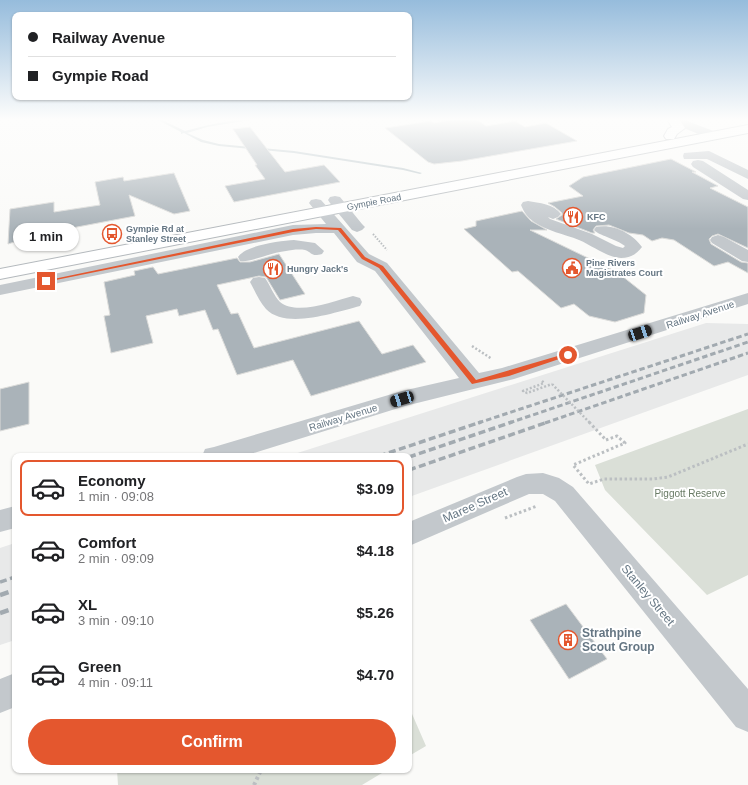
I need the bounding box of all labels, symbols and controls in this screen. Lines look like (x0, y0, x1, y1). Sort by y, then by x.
text: Railway Avenue (52, 29, 165, 46)
text: Gympie Road (52, 67, 149, 84)
street label: Gympie Road (346, 192, 402, 212)
restaurant icon: KFC (562, 206, 584, 228)
place label: KFC (587, 212, 606, 222)
callout: 1 min (13, 223, 79, 251)
bus stop icon: Gympie Rd at Stanley Street (101, 223, 123, 245)
place label: Gympie Rd at Stanley Street (126, 224, 186, 244)
text: 1 min (29, 229, 63, 244)
public building icon: Pine Rivers Magistrates Court (561, 257, 583, 279)
restaurant icon: Hungry Jack's (262, 258, 284, 280)
place label: Pine Rivers Magistrates Court (586, 258, 663, 278)
place label: Hungry Jack's (287, 264, 348, 274)
route end (37, 272, 55, 290)
street label: Railway Avenue (665, 298, 736, 331)
car (627, 324, 653, 342)
route start (559, 346, 577, 364)
car (389, 390, 415, 408)
street label: Railway Avenue (308, 402, 379, 433)
icon: car (30, 470, 66, 506)
text: Economy (78, 472, 146, 489)
text: $3.09 (356, 480, 394, 497)
street label: Maree Street (440, 484, 510, 526)
park label: Piggott Reserve (654, 488, 726, 499)
text: 1 min · 09:08 (78, 489, 154, 504)
icon: car (30, 532, 66, 568)
text: Comfort (78, 534, 136, 551)
text: $4.18 (356, 542, 394, 559)
text: 2 min · 09:09 (78, 551, 154, 566)
street label: Stanley Street (618, 562, 678, 629)
icon: car (30, 594, 66, 630)
text: XL (78, 596, 97, 613)
text: $5.26 (356, 604, 394, 621)
text: 3 min · 09:10 (78, 613, 154, 628)
place label: Strathpine Scout Group (582, 626, 655, 654)
building icon: Strathpine Scout Group (557, 629, 579, 651)
icon: car (30, 656, 66, 692)
text: Green (78, 658, 121, 675)
text: $4.70 (356, 666, 394, 683)
text: 4 min · 09:11 (78, 675, 153, 690)
button: Confirm (28, 719, 396, 765)

